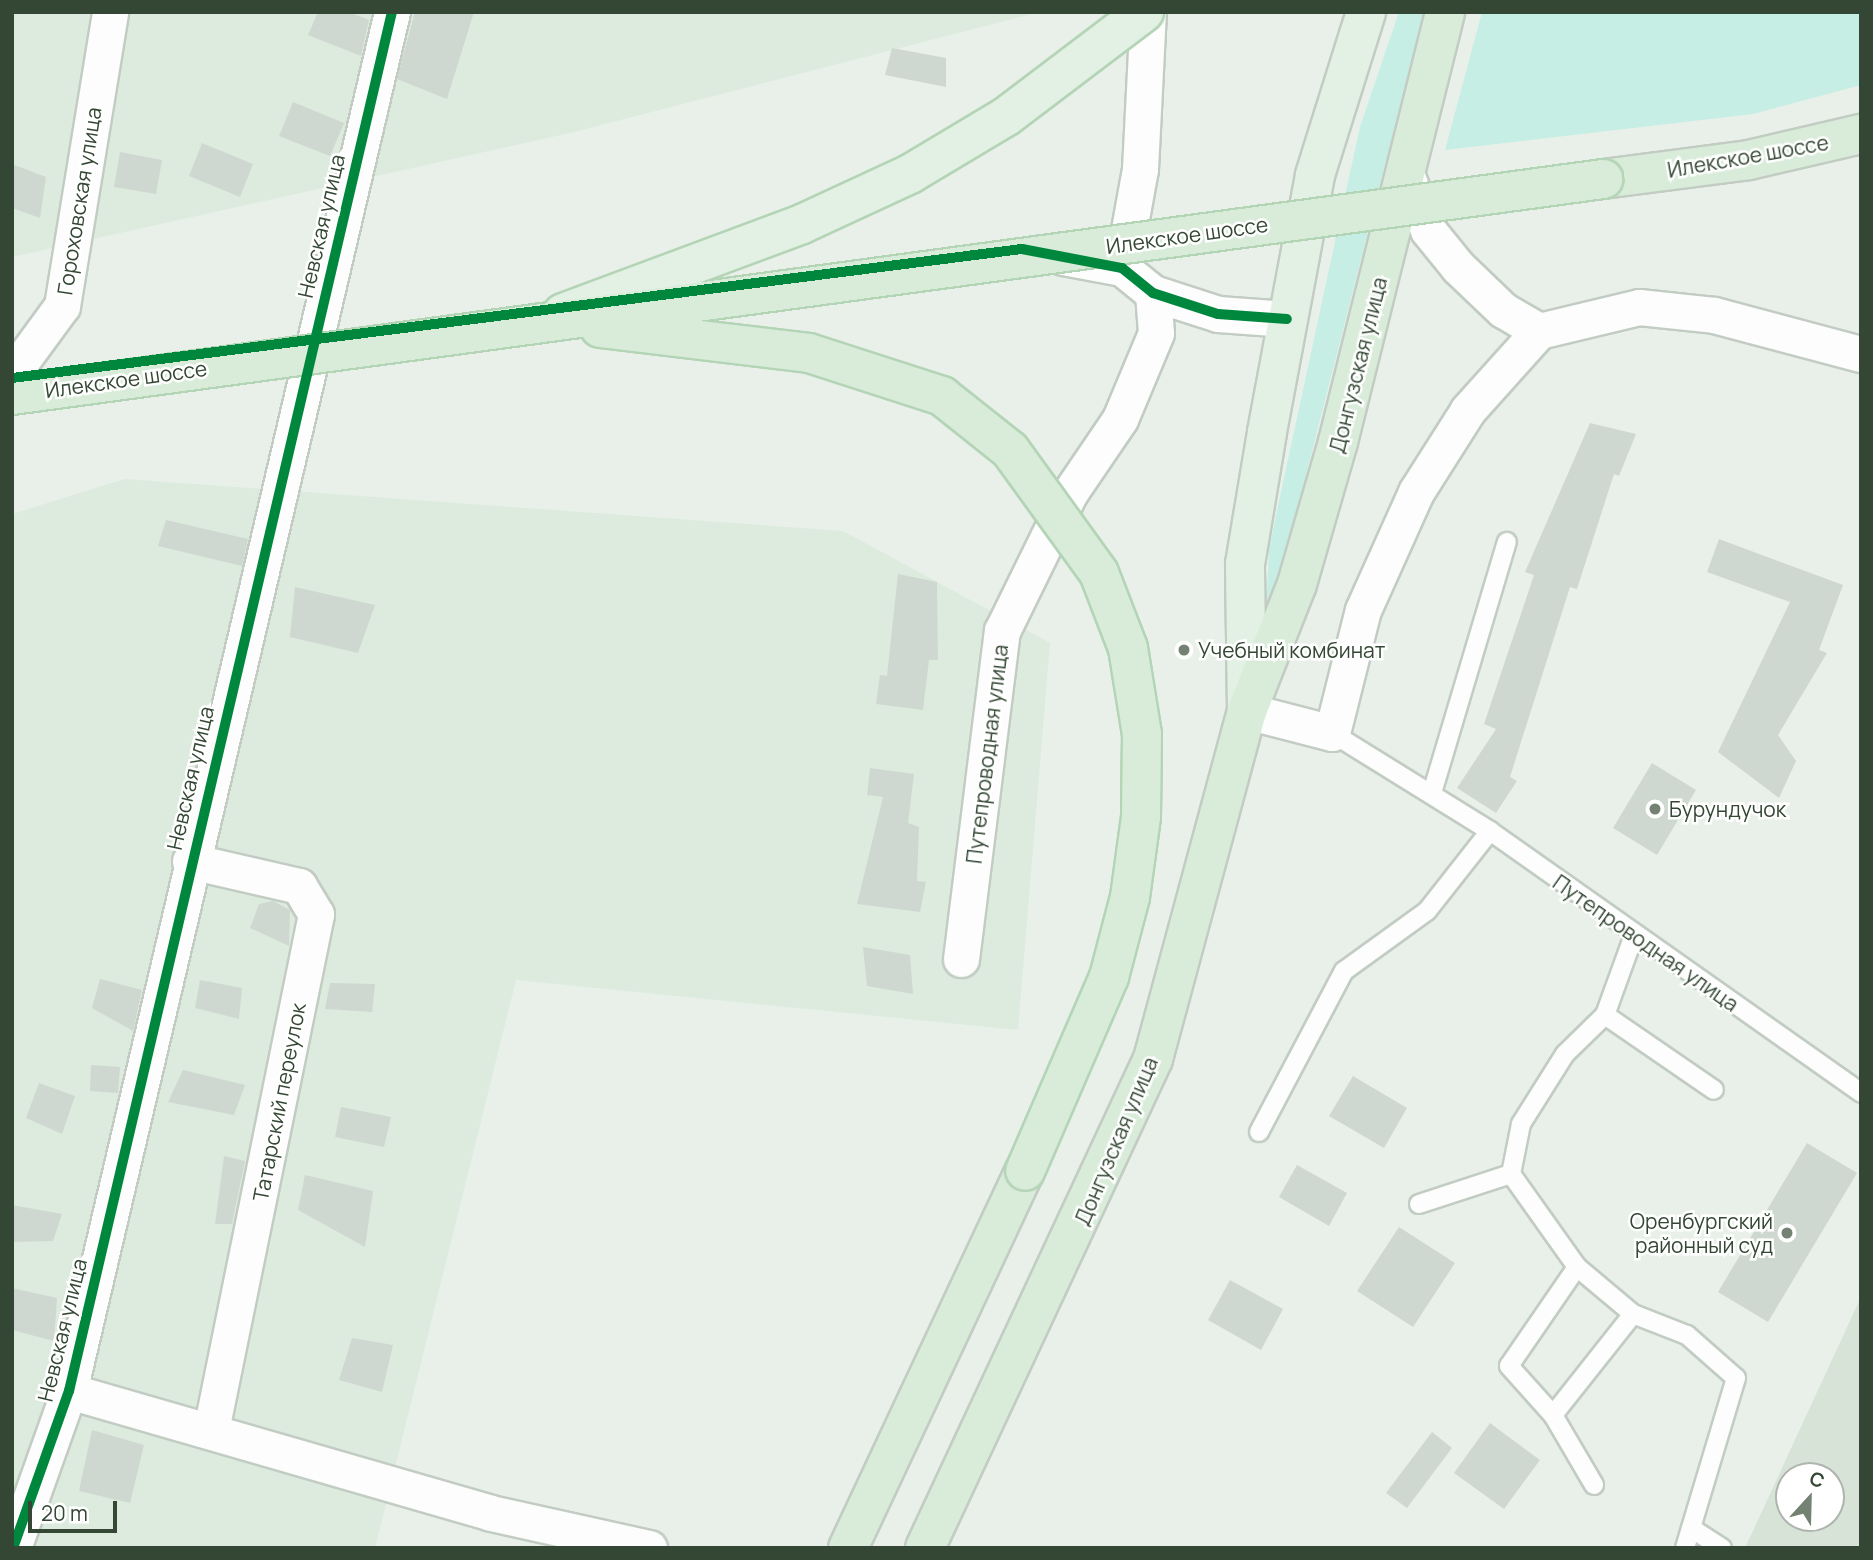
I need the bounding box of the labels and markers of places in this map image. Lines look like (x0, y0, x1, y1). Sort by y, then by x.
place label: Учебный комбинат (1198, 637, 1385, 663)
marker: Учебный комбинат (1176, 642, 1192, 658)
place label: Бурундучок (1669, 796, 1786, 822)
marker: Бурундучок (1647, 801, 1663, 817)
place label: Оренбургский районный суд (1630, 1208, 1773, 1258)
marker: Оренбургский районный суд (1779, 1225, 1795, 1241)

